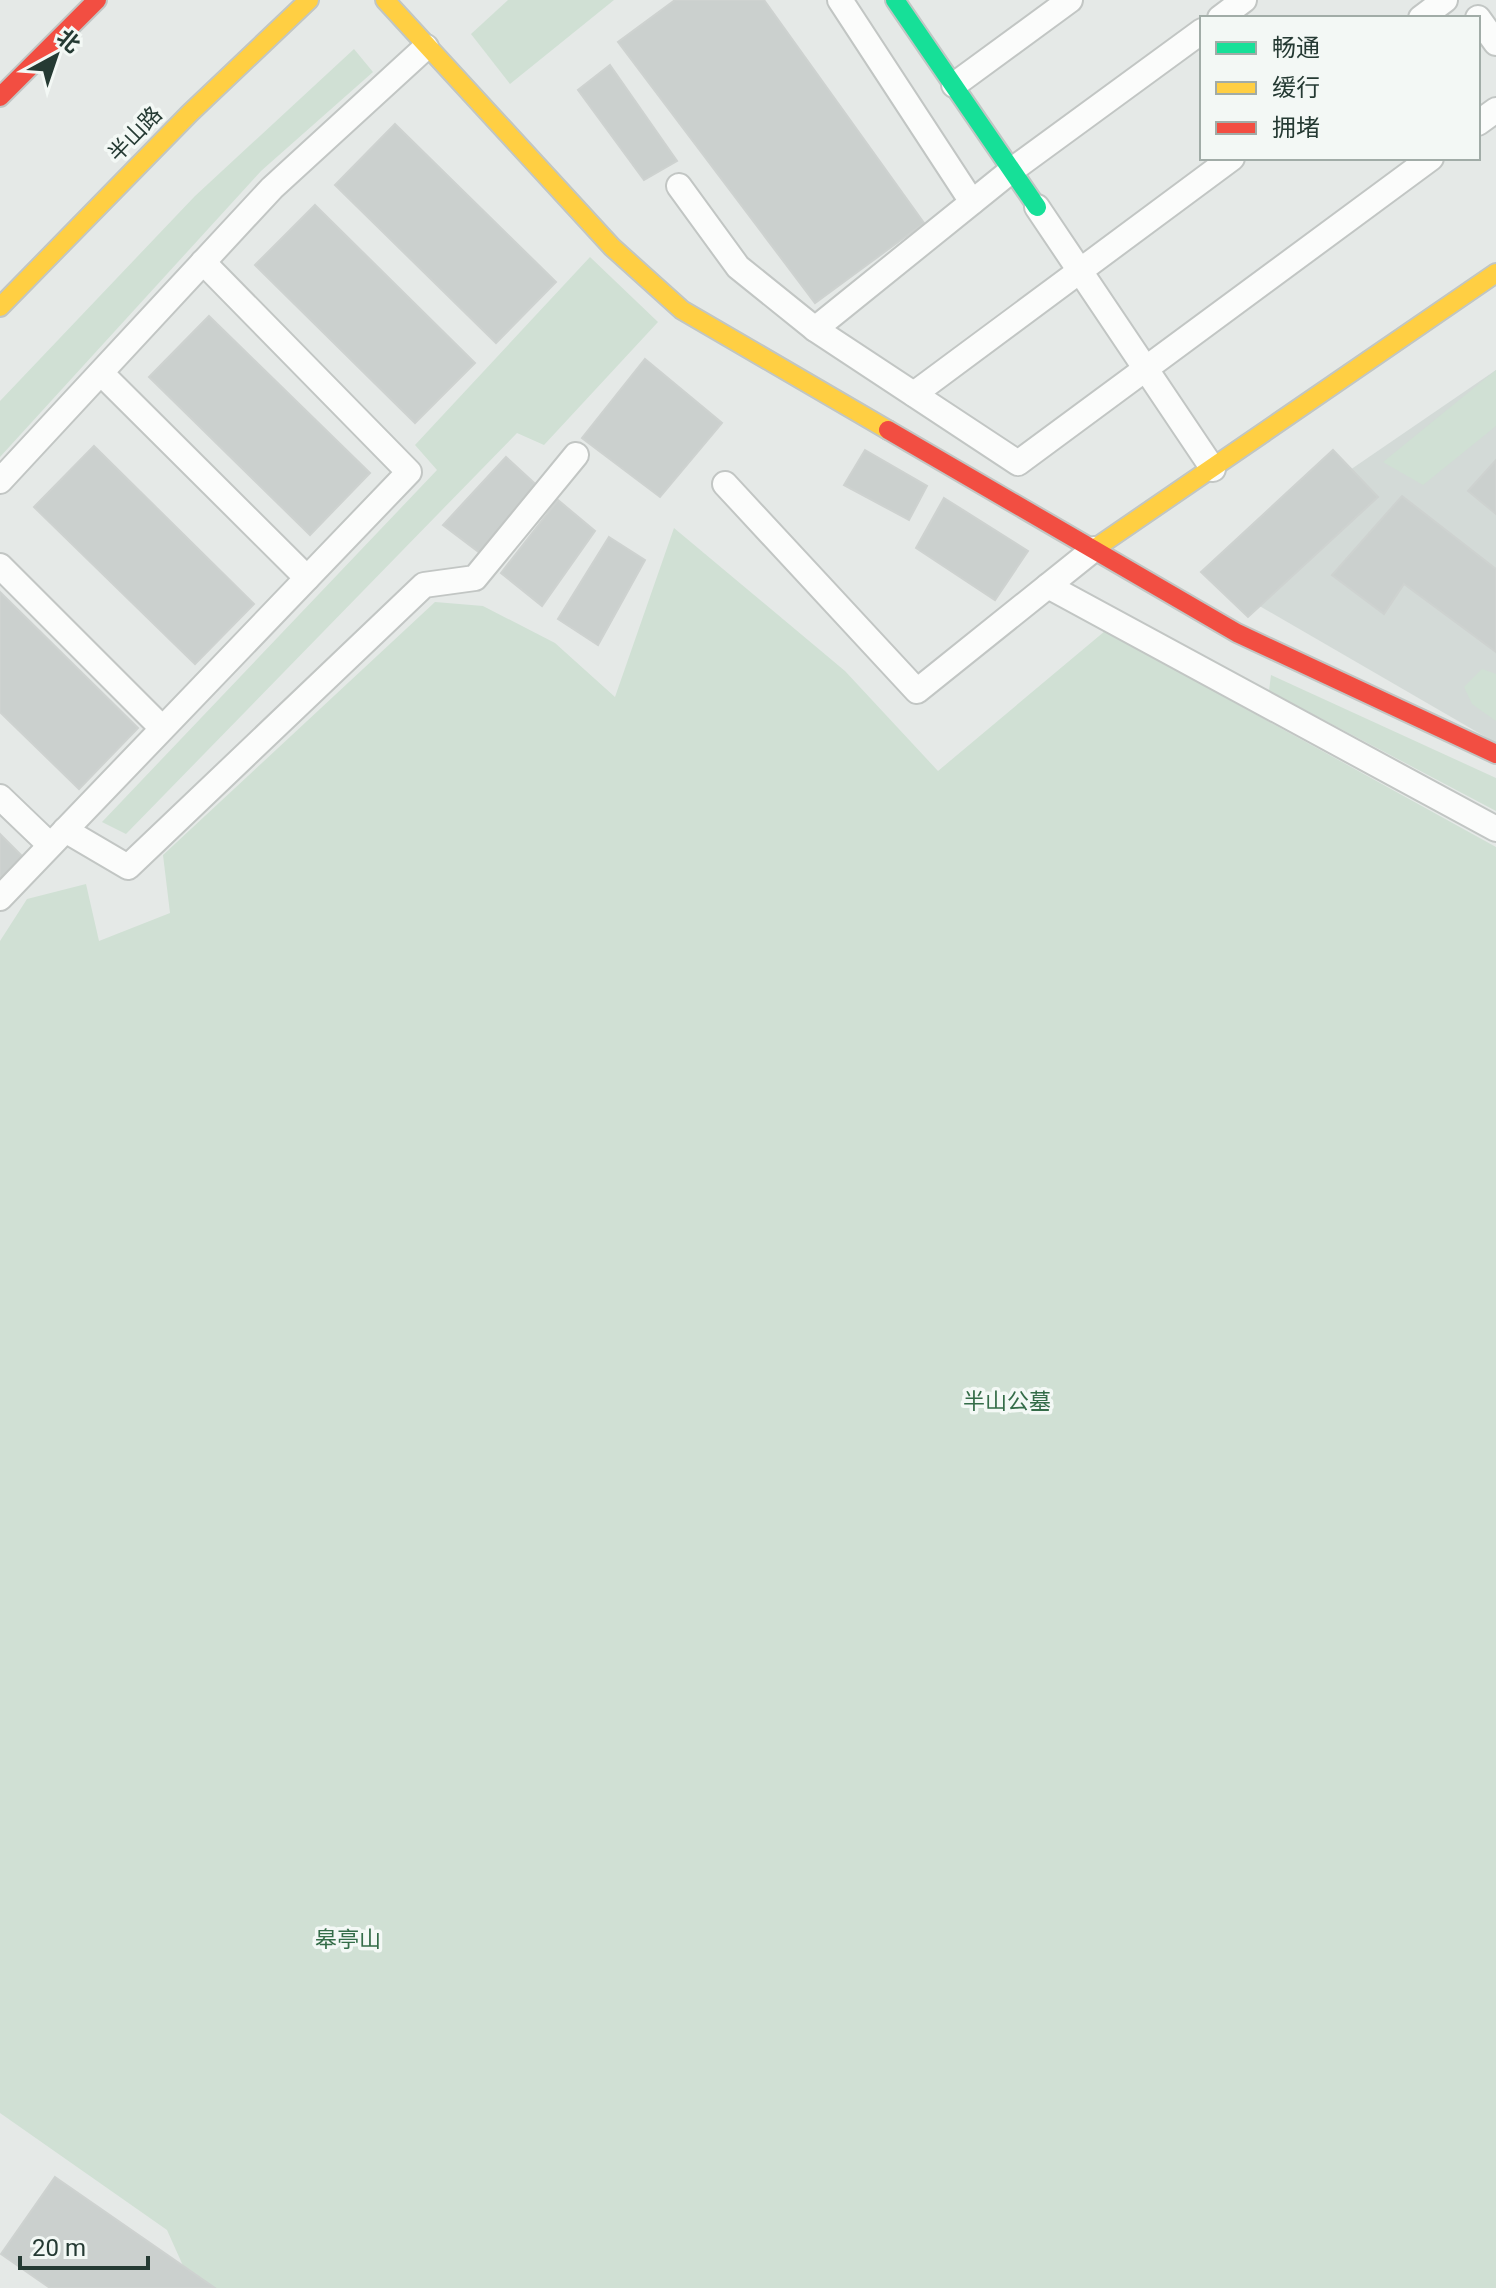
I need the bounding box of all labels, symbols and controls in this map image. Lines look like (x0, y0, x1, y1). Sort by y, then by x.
north arrow (16, 16, 96, 96)
legend (1200, 16, 1480, 160)
text: 北 (52, 24, 85, 58)
text: 畅通 (1272, 34, 1320, 62)
text: 缓行 (1272, 74, 1320, 102)
street label: 半山路 (103, 102, 167, 166)
text: 拥堵 (1272, 114, 1320, 142)
park label: 半山公墓 (963, 1389, 1051, 1414)
park label: 皋亭山 (315, 1927, 381, 1952)
scale bar (20, 2220, 148, 2270)
text: 20 m (32, 2234, 86, 2262)

